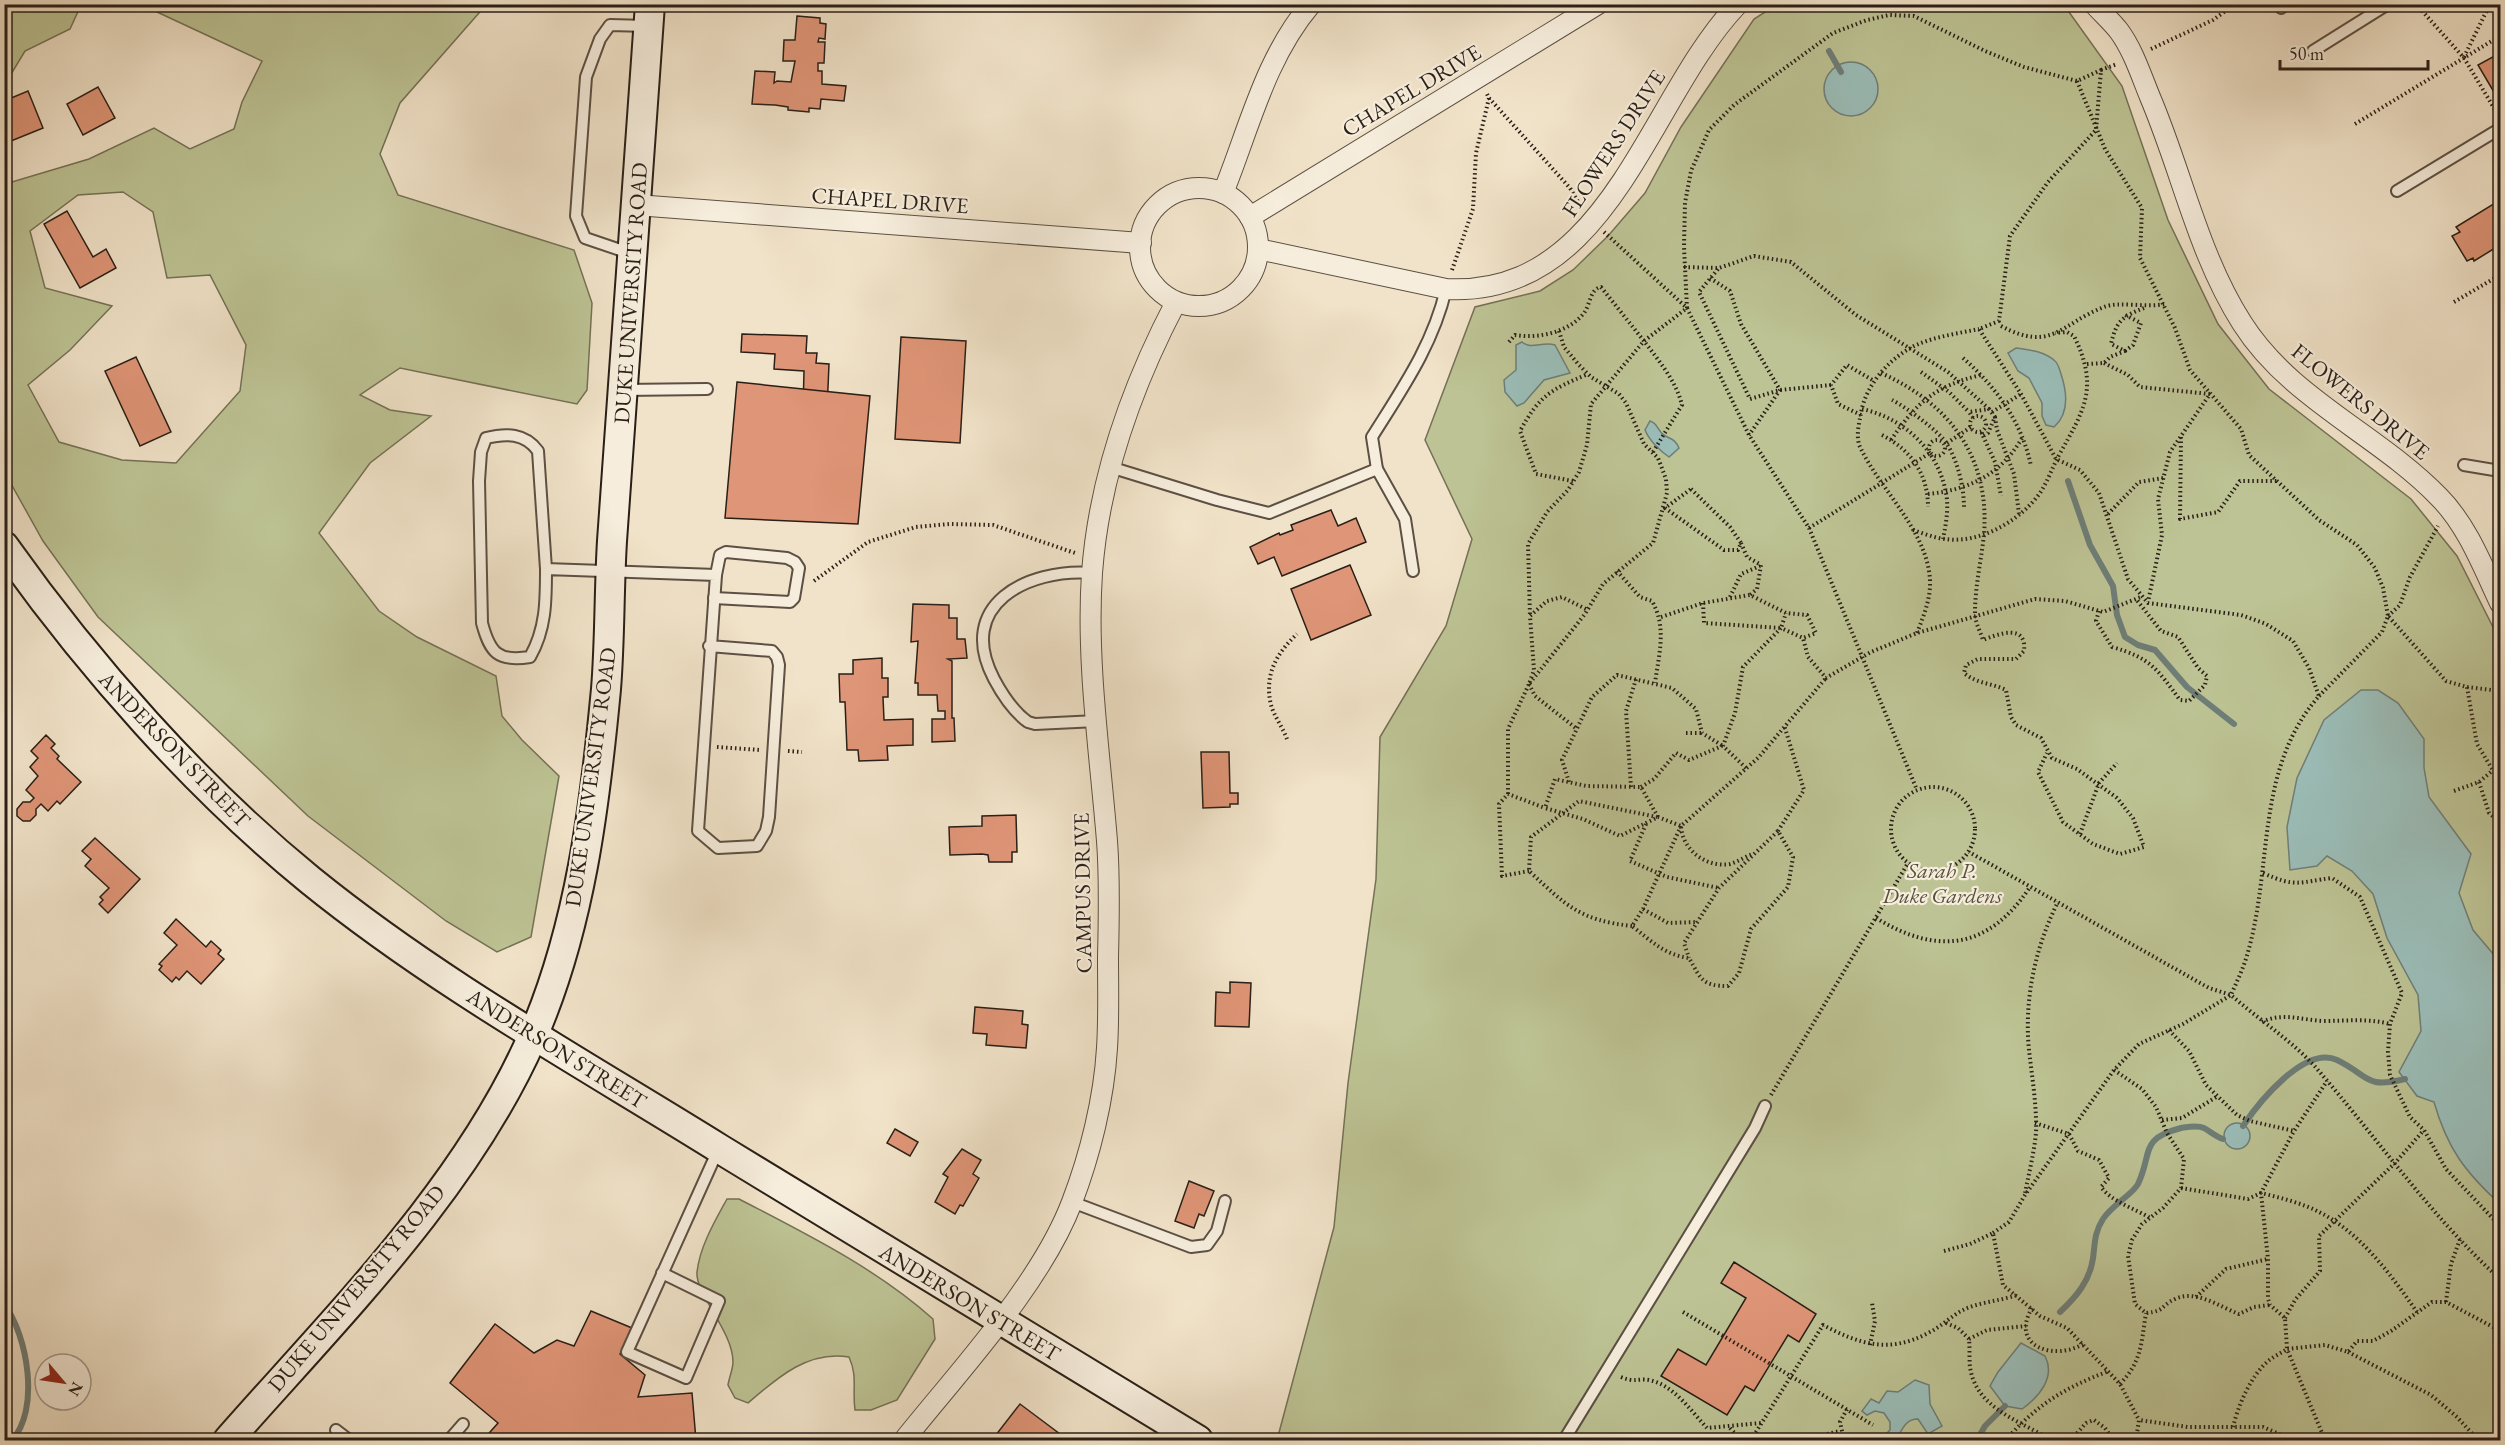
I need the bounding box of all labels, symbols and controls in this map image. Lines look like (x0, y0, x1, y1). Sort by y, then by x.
scale bar (2280, 33, 2428, 71)
street label: CHAPEL DRIVE (1336, 37, 1486, 143)
text: 50 m (2289, 42, 2324, 65)
street label: FLOWERS DRIVE (1555, 64, 1672, 222)
street label: DUKE UNIVERSITY ROAD (607, 161, 654, 425)
street label: CHAPEL DRIVE (810, 181, 969, 220)
street label: FLOWERS DRIVE (2286, 337, 2436, 466)
street label: DUKE UNIVERSITY ROAD (558, 645, 623, 909)
street label: ANDERSON STREET (92, 664, 257, 834)
street label: CAMPUS DRIVE (1067, 812, 1098, 974)
park label: Sarah P. Duke Gardens (1881, 856, 2003, 910)
street label: ANDERSON STREET (461, 981, 652, 1116)
street label: DUKE UNIVERSITY ROAD (261, 1179, 452, 1398)
street label: ANDERSON STREET (873, 1236, 1066, 1368)
north arrow (33, 1352, 93, 1412)
text: N (63, 1378, 88, 1400)

